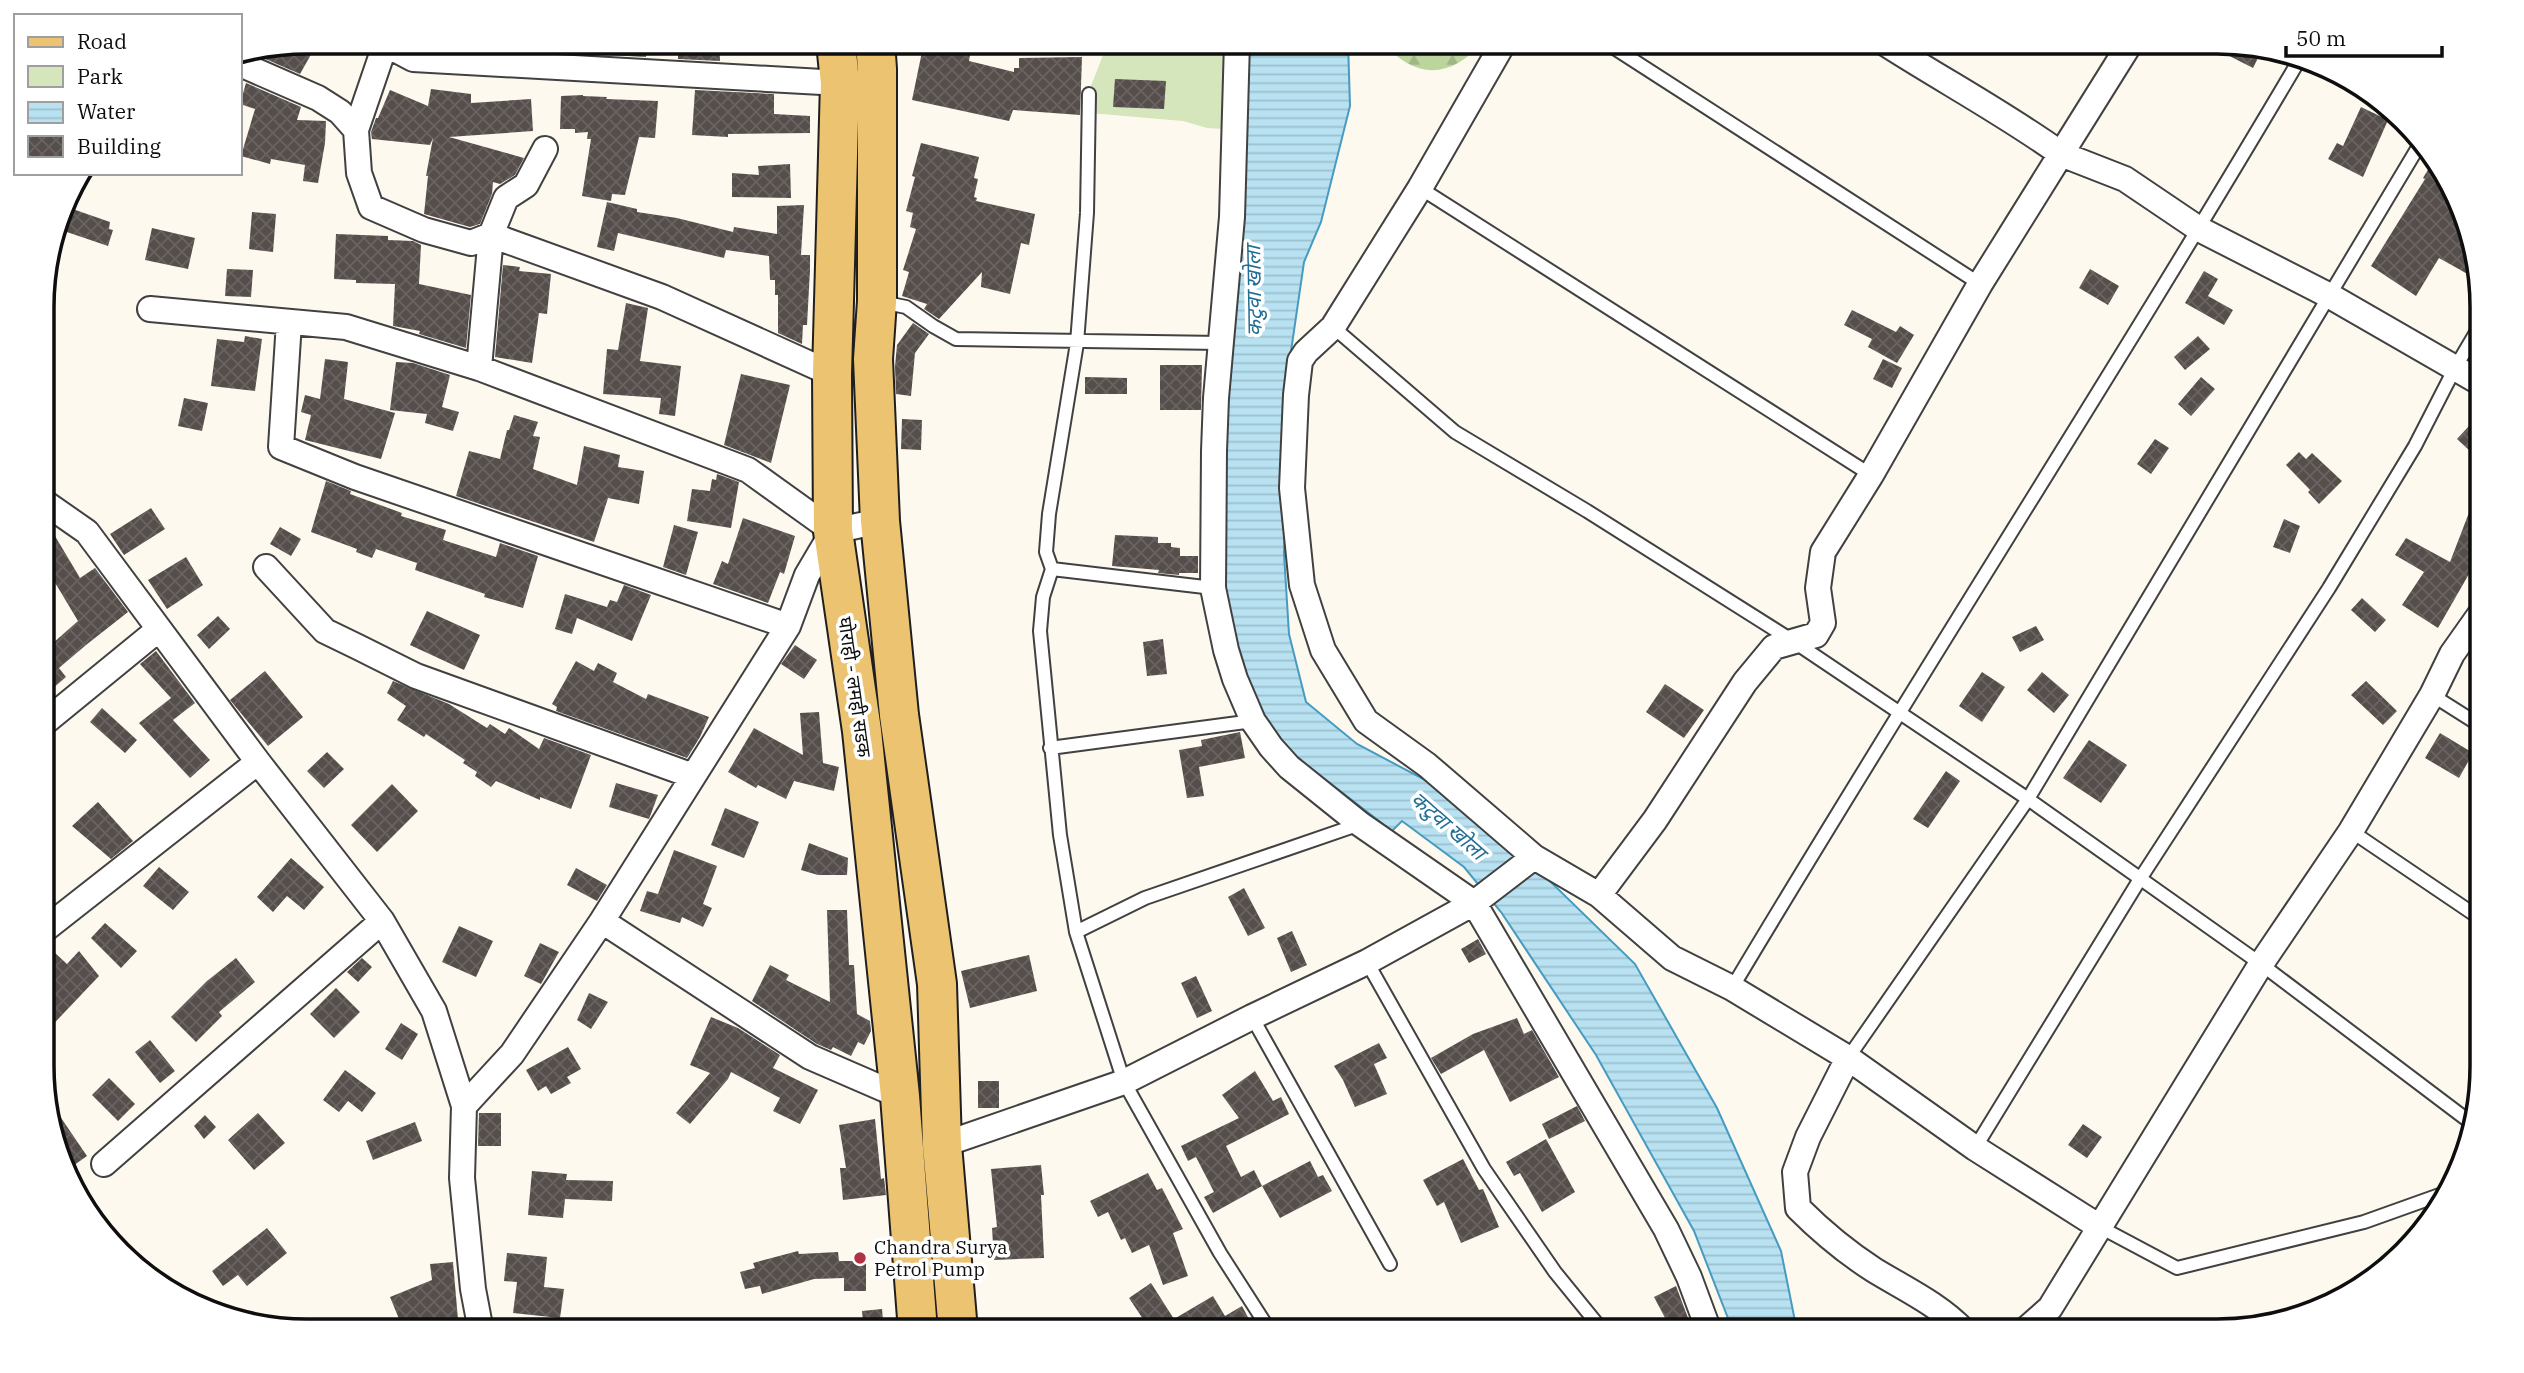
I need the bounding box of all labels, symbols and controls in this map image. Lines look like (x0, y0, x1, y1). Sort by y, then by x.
legend (14, 14, 242, 175)
scale bar (2286, 14, 2442, 58)
text: 50 m (2296, 24, 2346, 52)
text: Road (77, 27, 127, 55)
text: Park (77, 62, 124, 90)
text: Water (77, 97, 136, 125)
text: Building (77, 132, 162, 160)
water label: कटुवा खोला (1238, 242, 1268, 337)
street label: घोराही - लमही सडक (833, 615, 877, 759)
water label: कटुवा खोला (1405, 785, 1495, 868)
place label: Chandra Surya Petrol Pump (874, 1235, 1008, 1281)
marker: Chandra Surya Petrol Pump (852, 1250, 868, 1266)

